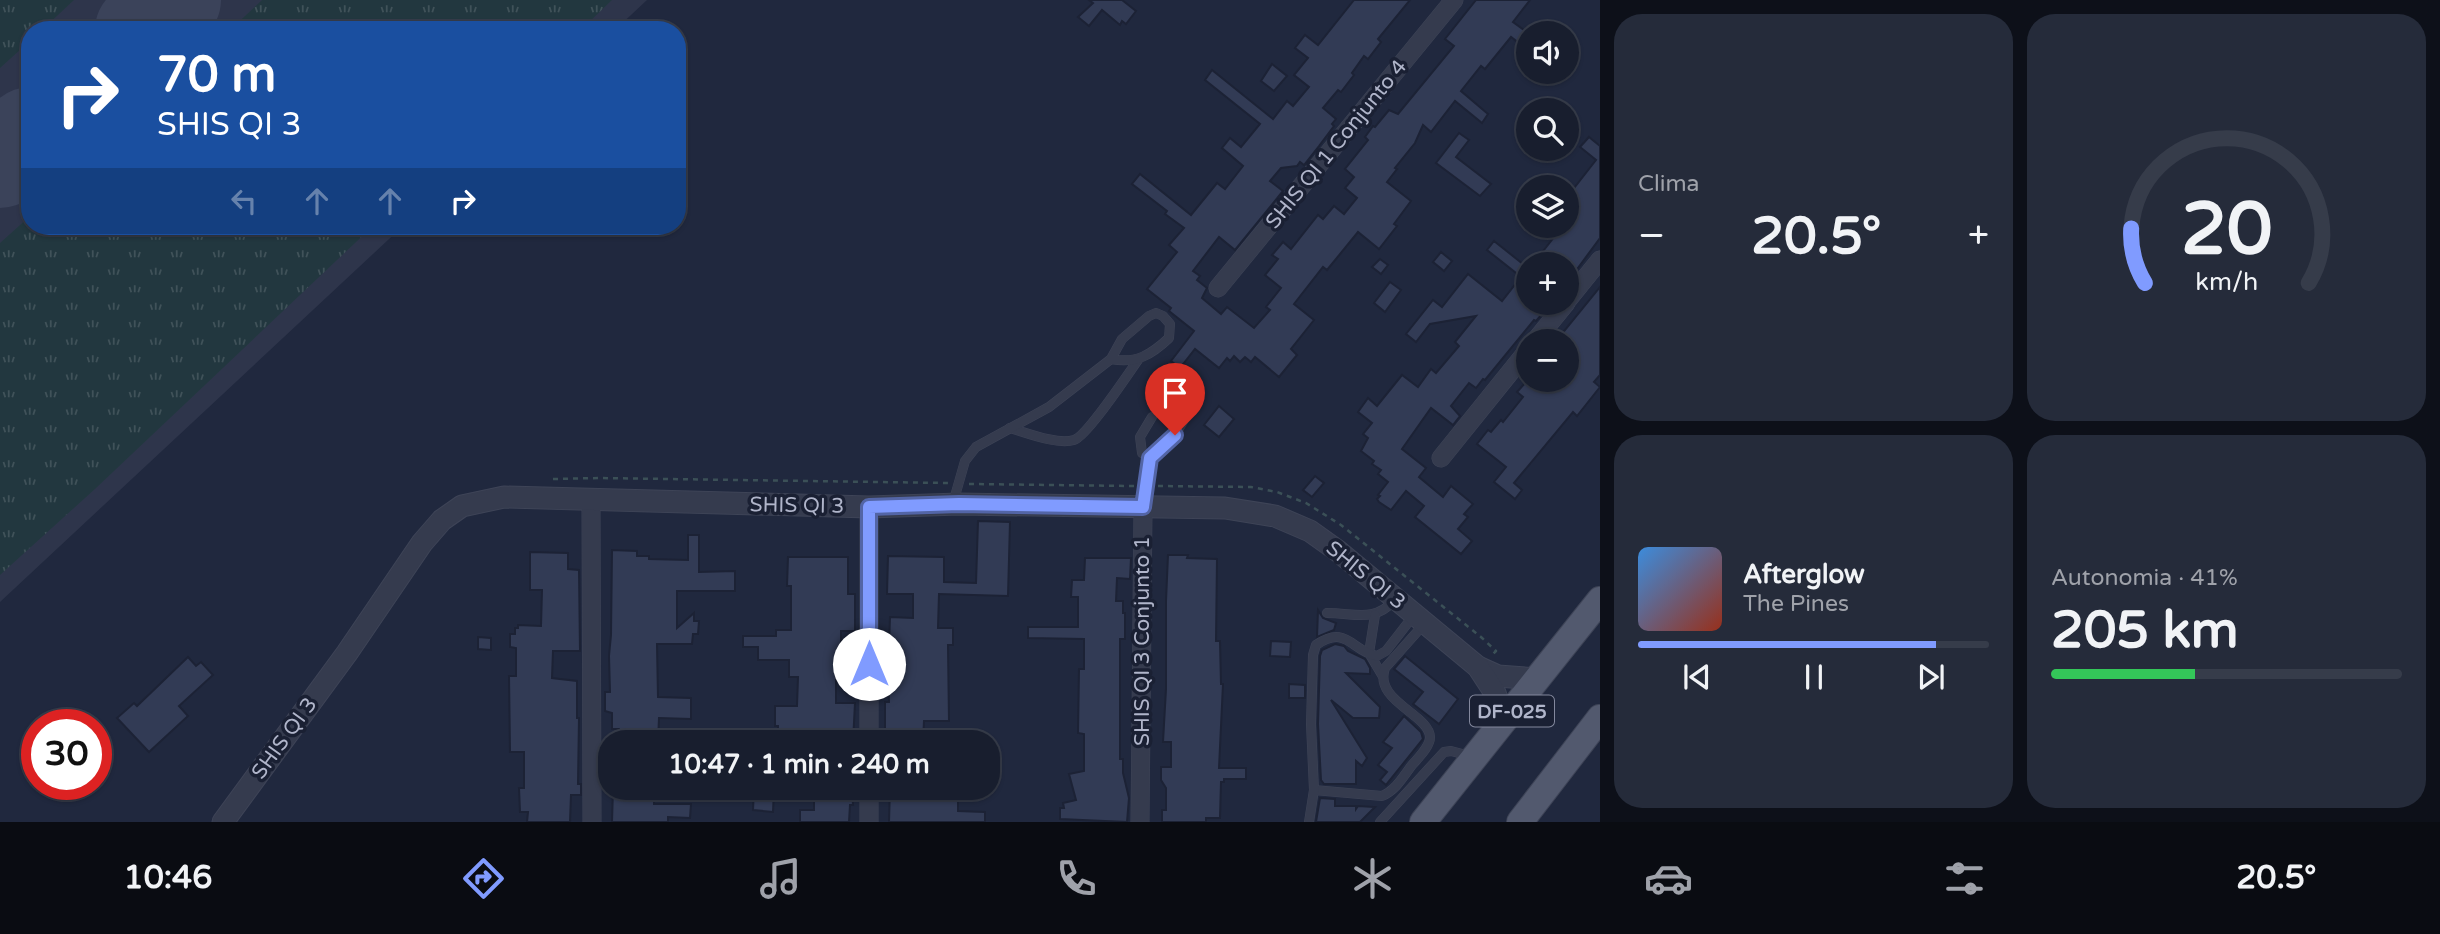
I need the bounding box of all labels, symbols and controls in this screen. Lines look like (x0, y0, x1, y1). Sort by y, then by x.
map controls (1516, 21, 1579, 392)
button: sound (1516, 21, 1579, 84)
text: 70 m (157, 46, 276, 105)
icon: right (42, 49, 133, 140)
street label: SHIS QI 1 Conjunto 4 (1261, 55, 1412, 234)
button: search (1516, 98, 1579, 161)
text: SHIS QI 3 (157, 106, 302, 144)
text: Clima (1638, 170, 1699, 198)
button: layers (1516, 175, 1579, 238)
icon: left (225, 182, 263, 220)
icon: ahead (298, 182, 336, 220)
icon: ahead (371, 182, 409, 220)
icon: right (444, 182, 482, 220)
text: 20 (2181, 187, 2272, 275)
text: 20.5° (1751, 205, 1881, 268)
text: − (1638, 213, 1665, 259)
text: + (1968, 213, 1989, 259)
button: + (1516, 252, 1579, 315)
text: km/h (2195, 267, 2258, 297)
button: − (1516, 329, 1579, 392)
pin (1145, 363, 1205, 435)
icon: arrive (1156, 374, 1194, 412)
street label: SHIS QI 3 (749, 492, 845, 519)
street label: SHIS QI 3 Conjunto 1 (1130, 536, 1155, 746)
street label: SHIS QI 3 (1321, 536, 1410, 615)
text: Afterglow (1743, 559, 1865, 590)
text: Autonomia · 41% (2051, 564, 2238, 592)
text: The Pines (1743, 590, 1849, 618)
text: 205 km (2051, 599, 2239, 662)
position arrow (832, 627, 906, 701)
icon: previous (1678, 658, 1716, 696)
icon: pause (1795, 658, 1833, 696)
icon: next (1912, 658, 1950, 696)
street label: SHIS QI 3 (246, 693, 322, 784)
road number: DF-025 (1470, 696, 1554, 726)
speed limit sign: 30 (21, 709, 112, 800)
text: 10:47 · 1 min · 240 m (668, 749, 930, 780)
icon: directions (459, 854, 508, 903)
icon: music (756, 854, 805, 903)
icon: phone (1052, 854, 1101, 903)
icon: climate (1348, 854, 1397, 903)
icon: car (1644, 854, 1693, 903)
icon: filters (1940, 854, 1989, 903)
text: 10:46 (124, 859, 212, 897)
text: 20.5° (2236, 859, 2316, 897)

